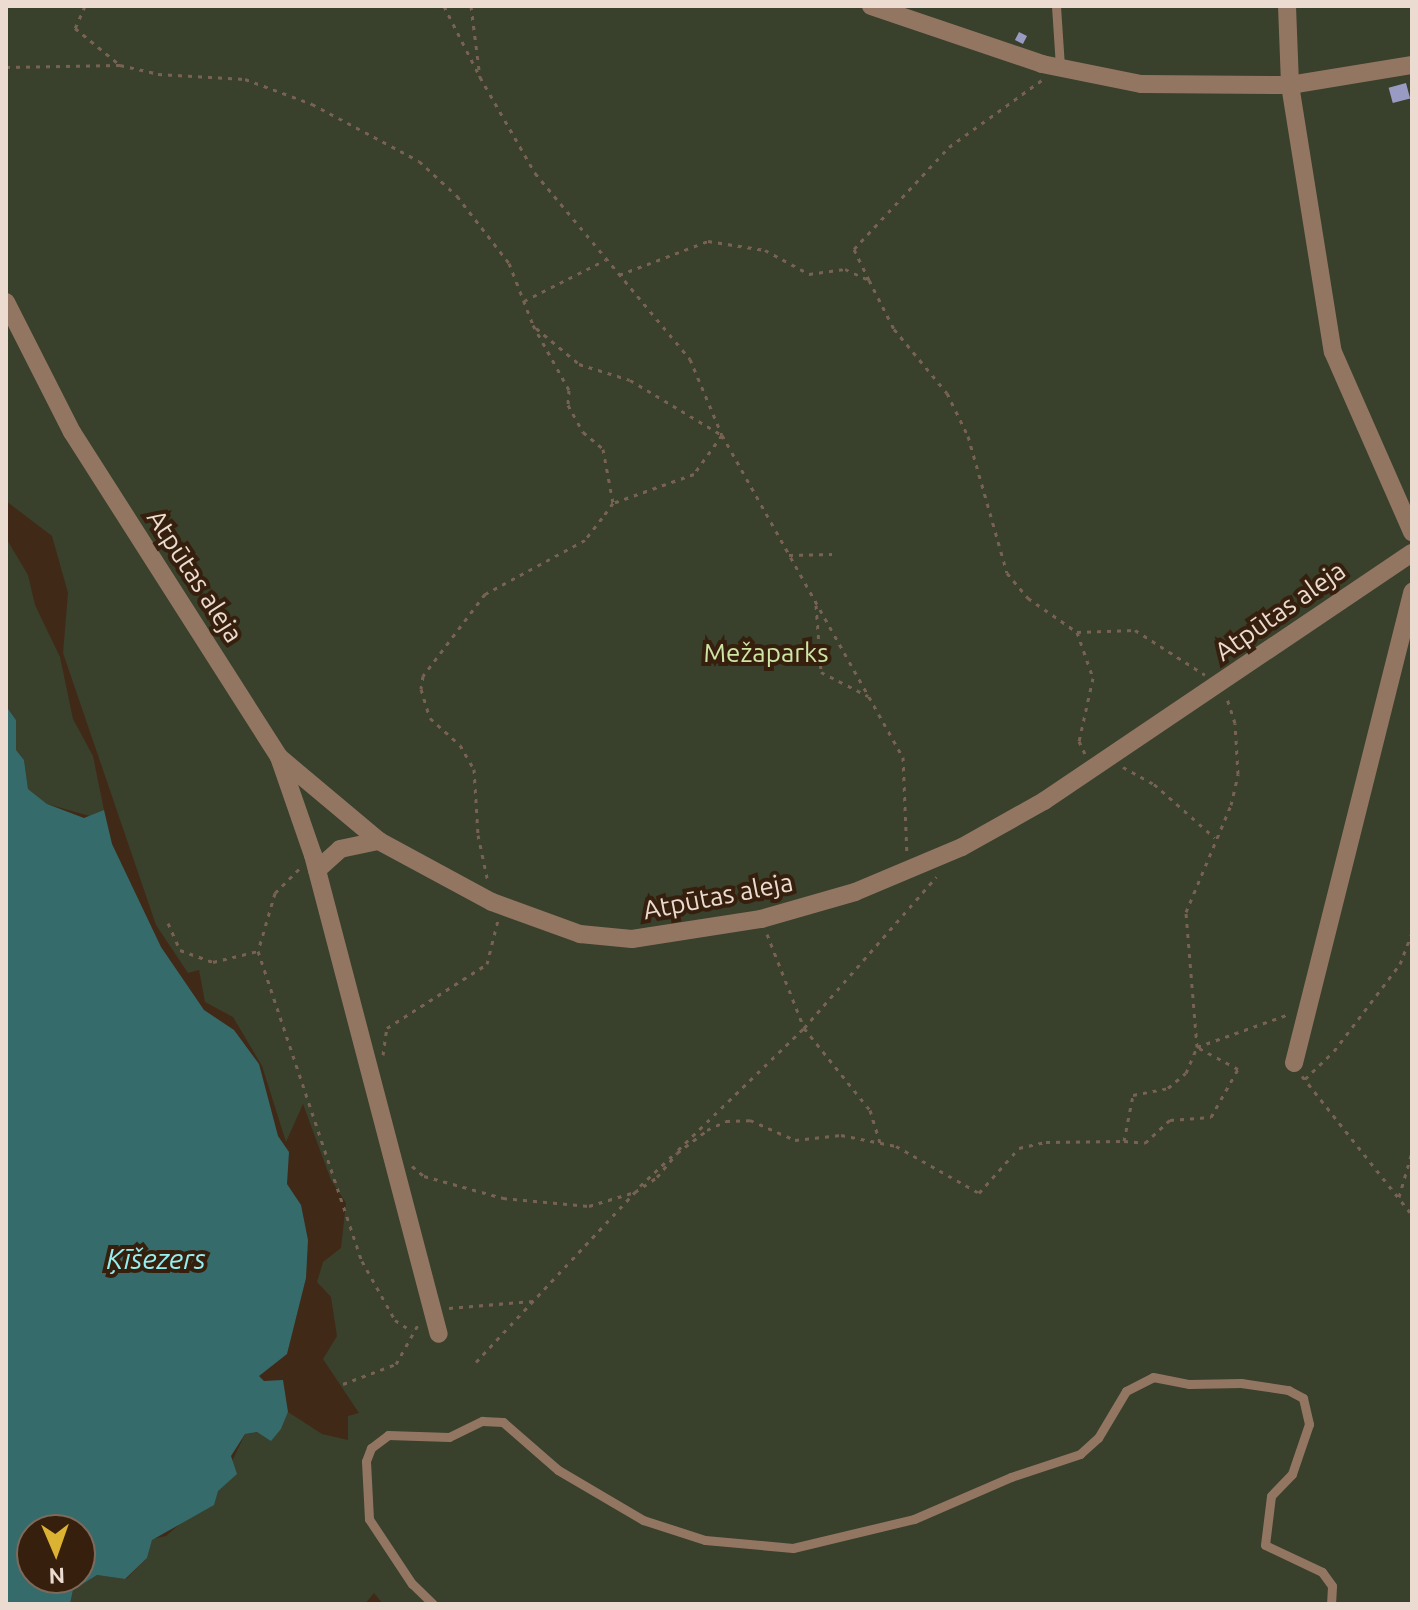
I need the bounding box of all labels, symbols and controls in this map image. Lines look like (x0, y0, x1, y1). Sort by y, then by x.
street label: Atpūtas aleja (140, 504, 250, 648)
street label: Atpūtas aleja (1209, 555, 1351, 667)
park label: Mežaparks (703, 637, 829, 669)
street label: Atpūtas aleja (640, 866, 796, 926)
water label: Ķīšezers (106, 1242, 206, 1276)
north arrow (16, 1514, 96, 1594)
text: N (48, 1564, 65, 1589)

